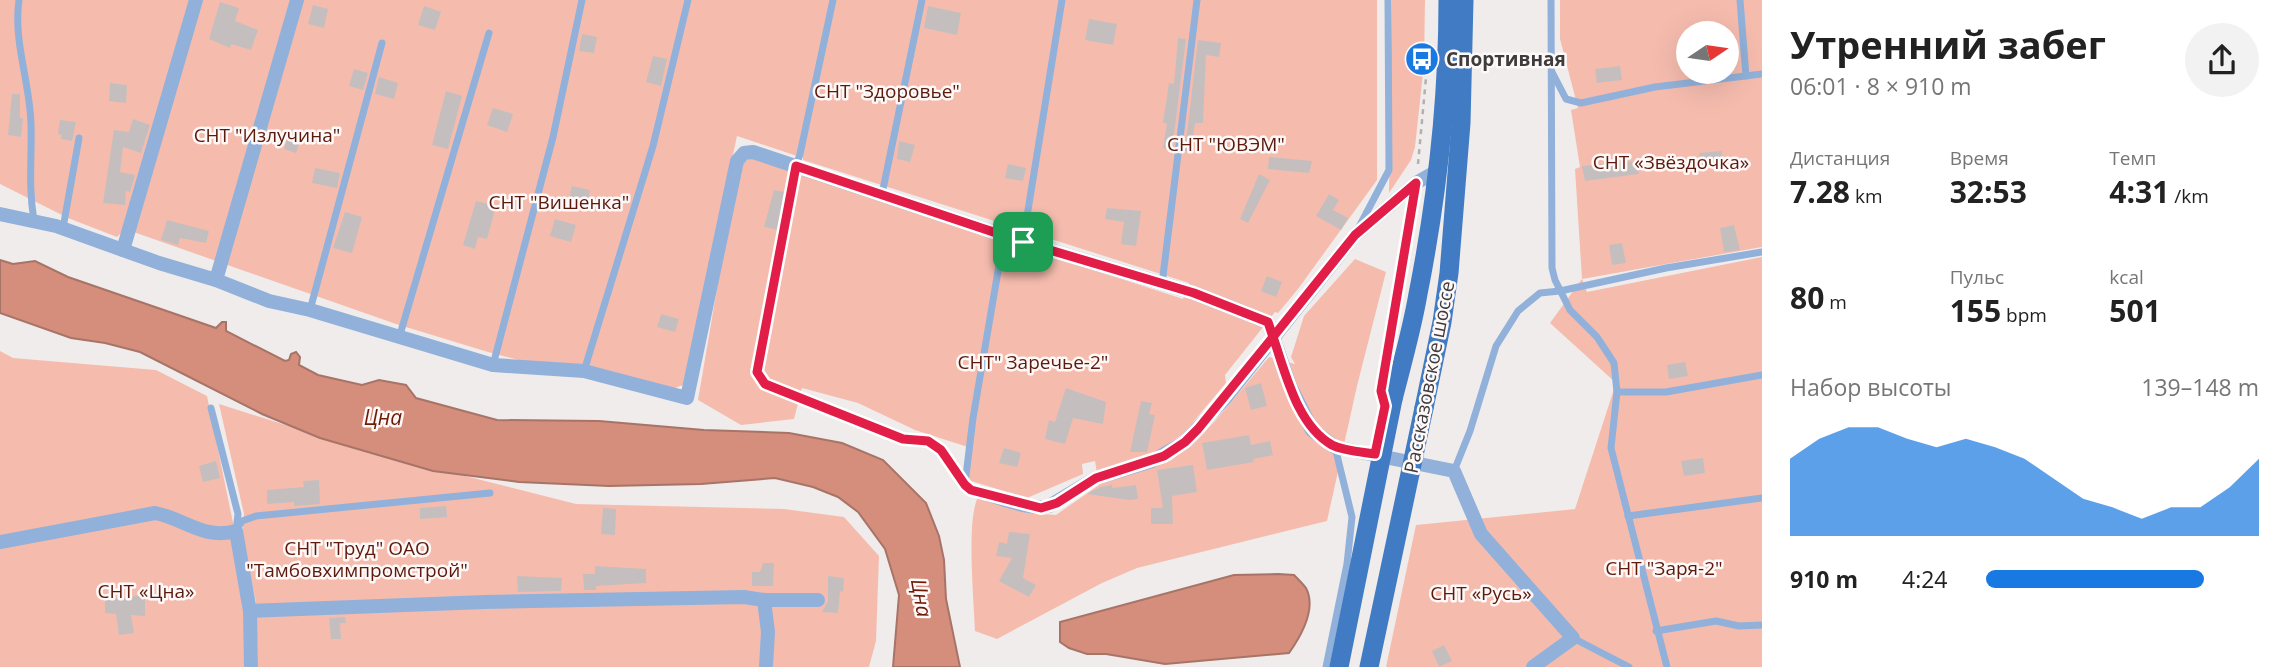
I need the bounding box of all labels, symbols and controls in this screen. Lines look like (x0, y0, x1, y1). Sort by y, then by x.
text: Утренний забег (1790, 18, 2106, 70)
north arrow (1676, 21, 1740, 84)
map controls (1676, 21, 1739, 84)
button: share (2185, 23, 2259, 97)
bus stop icon: Спортивная (1403, 40, 1441, 78)
place label: Спортивная (1446, 46, 1566, 72)
text: 06:01 · 8 × 910 m (1790, 70, 1972, 102)
park label: СНТ "Здоровье" (814, 78, 960, 104)
park label: СНТ "Излучина" (194, 122, 340, 148)
park label: СНТ "ЮВЭМ" (1167, 131, 1285, 157)
text: Дистанция (1790, 145, 1890, 171)
text: Время (1950, 145, 2009, 171)
text: Темп (2109, 145, 2156, 171)
park label: СНТ «Звёздочка» (1593, 149, 1749, 175)
text: 7.28 (1790, 171, 1850, 212)
text: 32:53 (1950, 171, 2027, 212)
text: 4:31 (2109, 171, 2169, 212)
text: km (1850, 183, 1883, 209)
text: /km (2169, 183, 2209, 209)
park label: СНТ "Вишенка" (489, 189, 629, 215)
pin (993, 212, 1053, 272)
icon: arrive (1004, 223, 1042, 261)
text: Пульс (1950, 264, 2004, 290)
text: kcal (2109, 264, 2144, 290)
text: 80 (1790, 277, 1824, 318)
street label: Рассказовское шоссе (1398, 279, 1460, 475)
text: m (1824, 289, 1847, 315)
text: 155 (1950, 290, 2001, 331)
text: 501 (2109, 290, 2161, 331)
text: bpm (2001, 302, 2047, 328)
park label: СНТ" Заречье-2" (958, 349, 1108, 375)
text: Набор высоты (1790, 371, 1952, 403)
text: 139–148 m (2141, 371, 2259, 403)
water label: Цна (364, 403, 402, 431)
park label: СНТ "Труд" ОАО "Тамбовхимпромстрой" (246, 535, 468, 583)
park label: СНТ "Заря-2" (1605, 555, 1723, 581)
text: 910 m (1790, 563, 1858, 595)
text: 4:24 (1902, 563, 1948, 595)
water label: Цна (905, 576, 939, 619)
park label: СНТ «Цна» (98, 578, 194, 604)
park label: СНТ «Русь» (1430, 580, 1532, 606)

